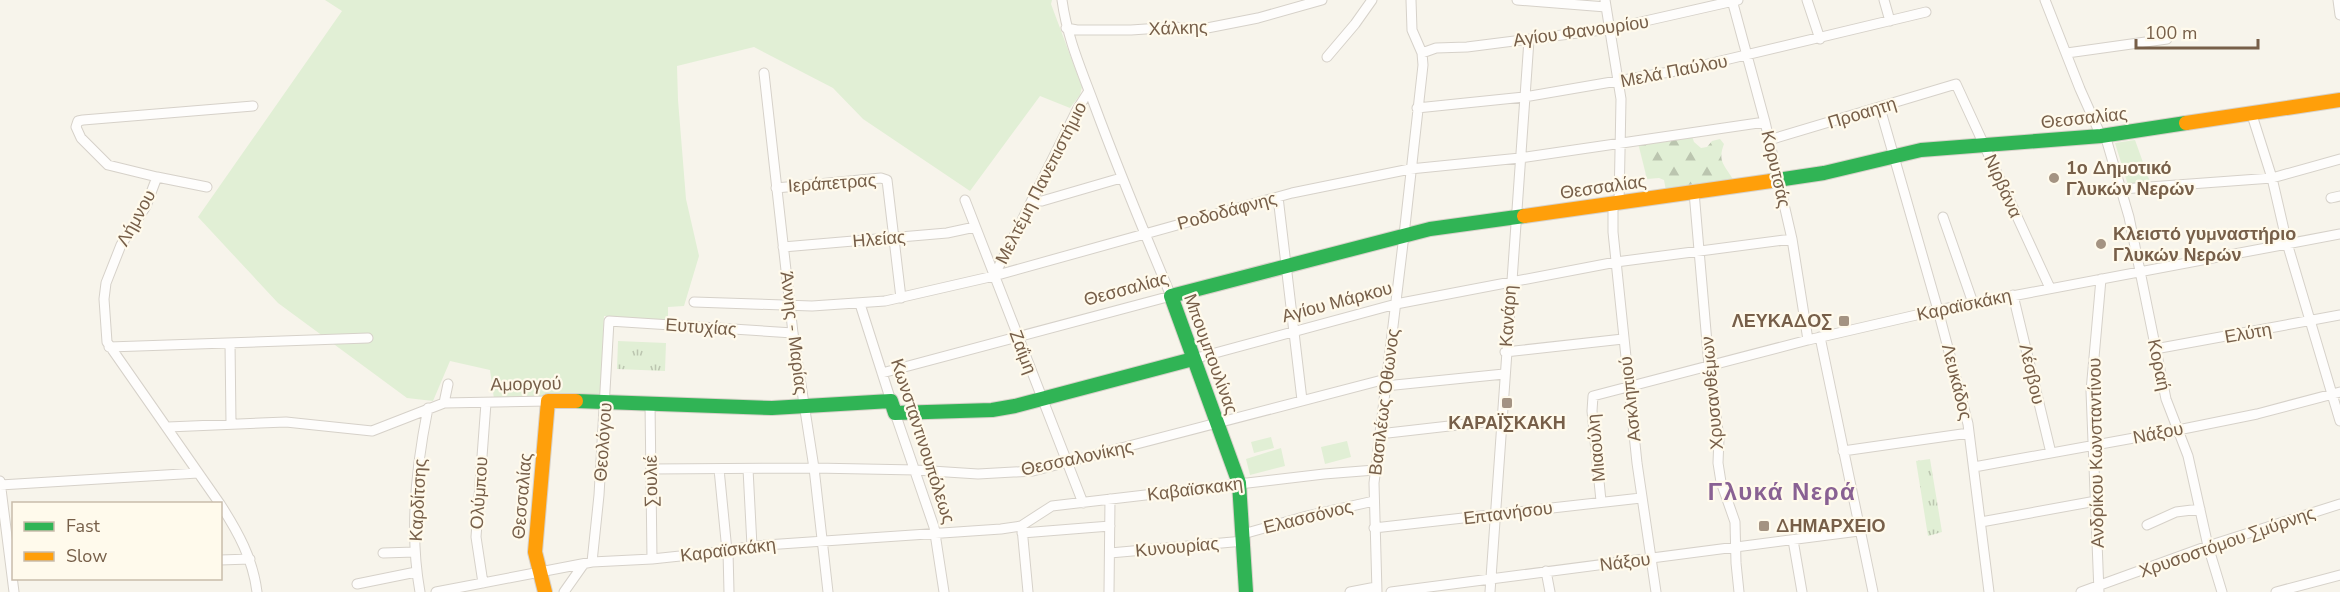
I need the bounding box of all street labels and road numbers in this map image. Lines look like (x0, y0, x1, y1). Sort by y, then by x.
street label: Αγίου Φανουρίου (1512, 10, 1650, 52)
street label: Χάλκης (1148, 15, 1208, 41)
street label: Μελά Παύλου (1618, 49, 1730, 93)
street label: Προαητη (1825, 91, 1899, 135)
street label: Μελτέμη Πανεπιστήμιο (990, 98, 1092, 268)
street label: Θεσσαλίας (2040, 101, 2129, 134)
street label: Κορυτσάς (1755, 128, 1797, 210)
street label: Νιρβάνα (1978, 150, 2028, 222)
street label: Ιεράπετρας (787, 168, 877, 198)
street label: Θεσσαλίας (1558, 169, 1648, 205)
street label: Λήμνου (111, 186, 161, 250)
street label: Ροδοδάφνης (1175, 186, 1280, 236)
street label: Ηλείας (852, 225, 907, 253)
street label: Θεσσαλίας (1081, 266, 1171, 312)
street label: Άννης - Μαρίας (775, 270, 814, 396)
street label: Αγίου Μάρκου (1279, 276, 1395, 328)
street label: Καραϊσκάκη (1914, 283, 2014, 327)
street label: Κανάρη (1494, 284, 1522, 348)
street label: Μπουμπουλίνας (1178, 290, 1244, 418)
street label: Ευτυχίας (665, 313, 738, 341)
street label: Ελύτη (2223, 317, 2273, 349)
street label: Ζαΐμη (1004, 326, 1042, 378)
street label: Βασιλέως Όθωνος (1363, 327, 1405, 477)
street label: Χρυσανθέμων (1695, 335, 1729, 451)
street label: Κοραή (2142, 337, 2176, 393)
street label: Λευκάδος (1936, 341, 1978, 423)
street label: Λέσβου (2013, 341, 2051, 407)
street label: Κωνσταντινουπόλεως (885, 355, 961, 527)
street label: Ασκληπιού (1614, 355, 1646, 443)
street label: Ανδρίκου Κωνσταντίνου (2082, 358, 2110, 548)
street label: Αμοργού (490, 371, 562, 397)
street label: Θεολόγου (588, 402, 618, 482)
street label: Μιαούλη (1581, 413, 1611, 483)
street label: Νάξου (2131, 416, 2185, 450)
street label: Θεσσαλονίκης (1019, 434, 1136, 482)
street label: Θεσσαλίας (506, 451, 538, 540)
street label: Σουλιέ (639, 455, 663, 507)
street label: Ολύμπου (464, 456, 494, 530)
street label: Καρδίτσης (404, 458, 432, 542)
street label: Καβαϊσκακη (1146, 471, 1244, 507)
street label: Ελασσόνος (1261, 494, 1355, 540)
street label: Επτανήσου (1462, 496, 1554, 530)
street label: Χρυσοστόμου Σμύρνης (2136, 500, 2319, 583)
street label: Κυνουρίας (1134, 531, 1220, 563)
street label: Καραϊσκάκη (679, 532, 777, 568)
street label: Νάξου (1598, 547, 1652, 577)

